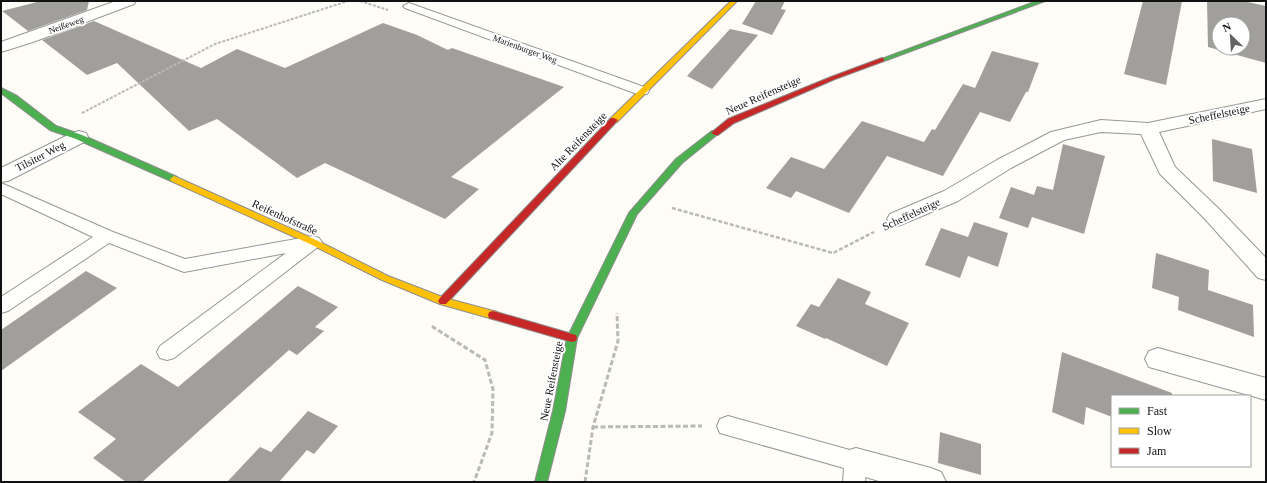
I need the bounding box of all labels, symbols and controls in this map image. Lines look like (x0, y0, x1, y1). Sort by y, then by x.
street label: Neißeweg (47, 14, 85, 36)
north arrow (1211, 16, 1251, 56)
text: N (1221, 20, 1233, 34)
street label: Marienburger Weg (491, 33, 559, 65)
street label: Neue Reifensteige (724, 73, 803, 117)
street label: Scheffelsteige (1187, 102, 1251, 126)
street label: Alte Reifensteige (547, 109, 609, 173)
street label: Tilsiter Weg (13, 138, 67, 174)
street label: Scheffelsteige (880, 195, 942, 233)
street label: Reifenhofstraße (250, 197, 320, 237)
street label: Neue Reifensteige (537, 340, 565, 422)
legend (1111, 395, 1251, 467)
text: Fast (1147, 404, 1168, 418)
text: Slow (1147, 424, 1172, 438)
text: Jam (1147, 444, 1167, 458)

